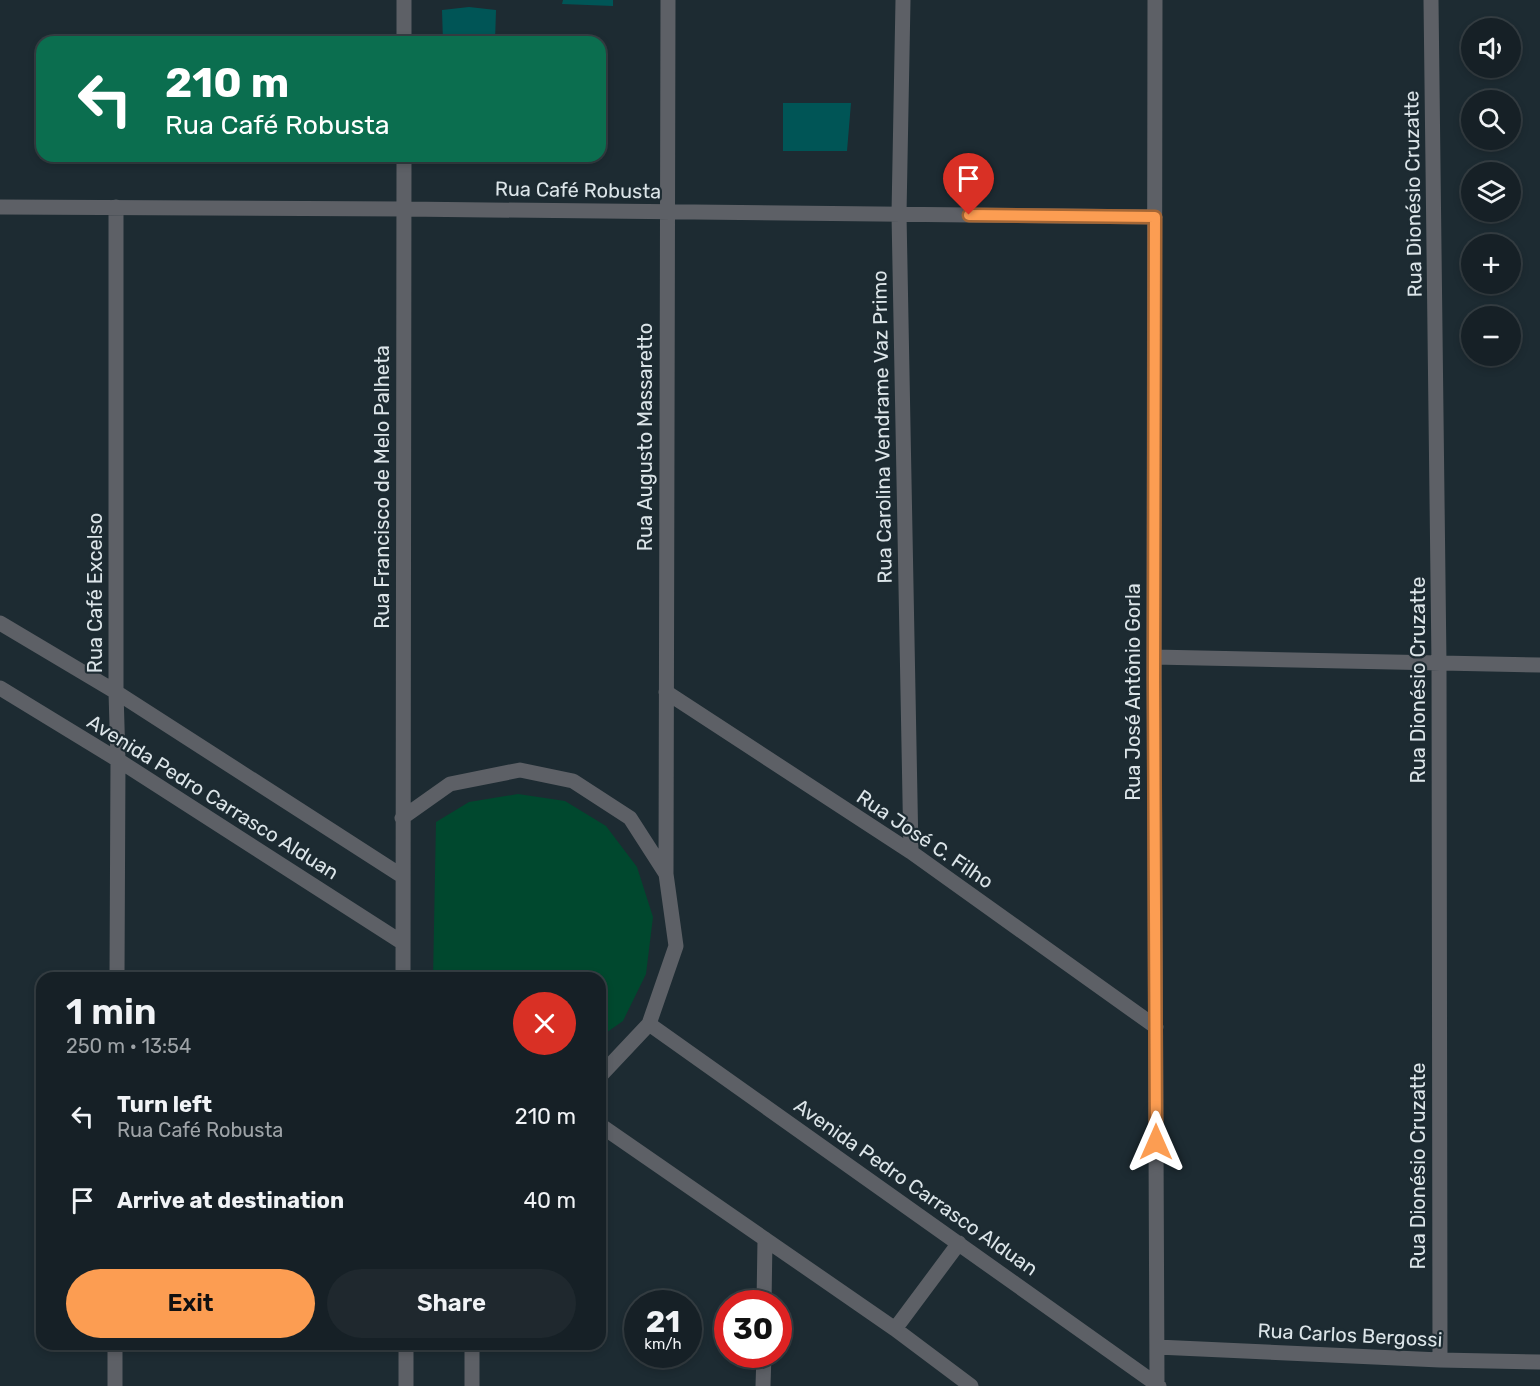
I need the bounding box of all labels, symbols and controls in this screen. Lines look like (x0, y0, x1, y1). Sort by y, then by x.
map controls (1461, 18, 1521, 366)
button: sound (1461, 18, 1521, 78)
text: 210 m (165, 58, 289, 108)
icon: left (66, 60, 144, 138)
street label: Rua Dionésio Cruzatte (1399, 90, 1427, 298)
button: search (1461, 90, 1521, 150)
text: Rua Café Robusta (165, 109, 390, 141)
pin (943, 153, 994, 215)
icon: arrive (952, 162, 985, 195)
button: layers (1461, 162, 1521, 222)
street label: Rua Café Robusta (495, 177, 661, 203)
button: + (1461, 234, 1521, 294)
street label: Rua Carolina Vendrame Vaz Primo (867, 270, 897, 584)
button: − (1461, 306, 1521, 366)
street label: Rua Augusto Massaretto (633, 323, 657, 551)
street label: Rua Francisco de Melo Palheta (370, 345, 394, 629)
street label: Rua Café Excelso (83, 513, 107, 673)
street label: Rua Dionésio Cruzatte (1406, 577, 1430, 783)
street label: Rua José Antônio Gorla (1121, 583, 1145, 801)
street label: Avenida Pedro Carrasco Alduan (83, 709, 343, 885)
street label: Rua José C. Filho (852, 784, 998, 894)
text: 1 min (66, 990, 157, 1033)
button: close (513, 992, 576, 1055)
text: 250 m · 13:54 (66, 1034, 191, 1058)
street label: Rua Dionésio Cruzatte (1406, 1063, 1430, 1269)
text: Turn left (117, 1091, 212, 1118)
street label: Avenida Pedro Carrasco Alduan (790, 1093, 1042, 1281)
icon: left (66, 1100, 99, 1133)
text: 210 m (515, 1103, 576, 1130)
position arrow (1124, 1110, 1188, 1174)
text: Rua Café Robusta (117, 1118, 283, 1142)
icon: arrive (66, 1184, 99, 1217)
text: Arrive at destination (117, 1187, 344, 1214)
text: 40 m (523, 1187, 576, 1214)
button: Exit (66, 1269, 315, 1338)
button: Share (327, 1269, 576, 1338)
speed limit sign: 30 (714, 1290, 792, 1368)
text: 21 (646, 1304, 680, 1340)
street label: Rua Carlos Bergossi (1257, 1318, 1443, 1352)
text: km/h (644, 1335, 682, 1353)

